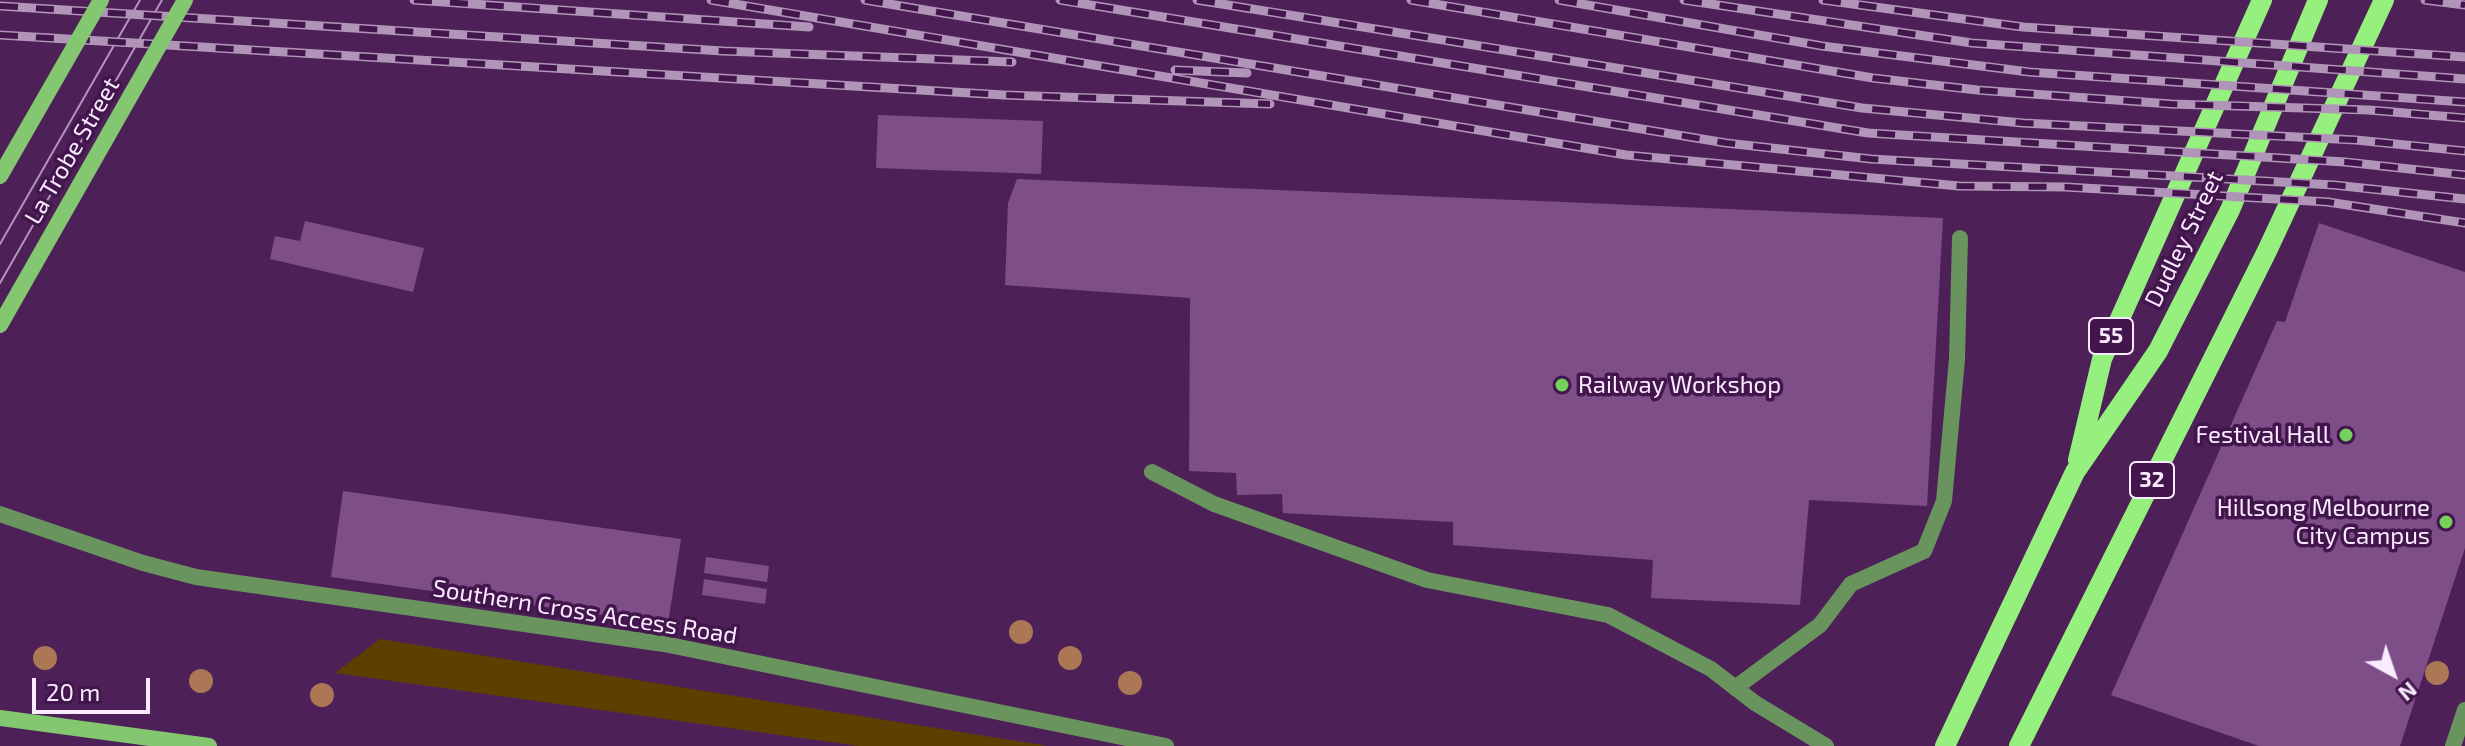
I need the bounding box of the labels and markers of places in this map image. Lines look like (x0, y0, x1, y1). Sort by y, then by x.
place label: Railway Workshop (1578, 371, 1781, 399)
marker: Railway Workshop (1553, 376, 1571, 394)
place label: Festival Hall (2196, 421, 2330, 449)
marker: Festival Hall (2337, 426, 2355, 444)
place label: Hillsong Melbourne City Campus (2217, 494, 2430, 550)
marker: Hillsong Melbourne City Campus (2437, 513, 2455, 531)

